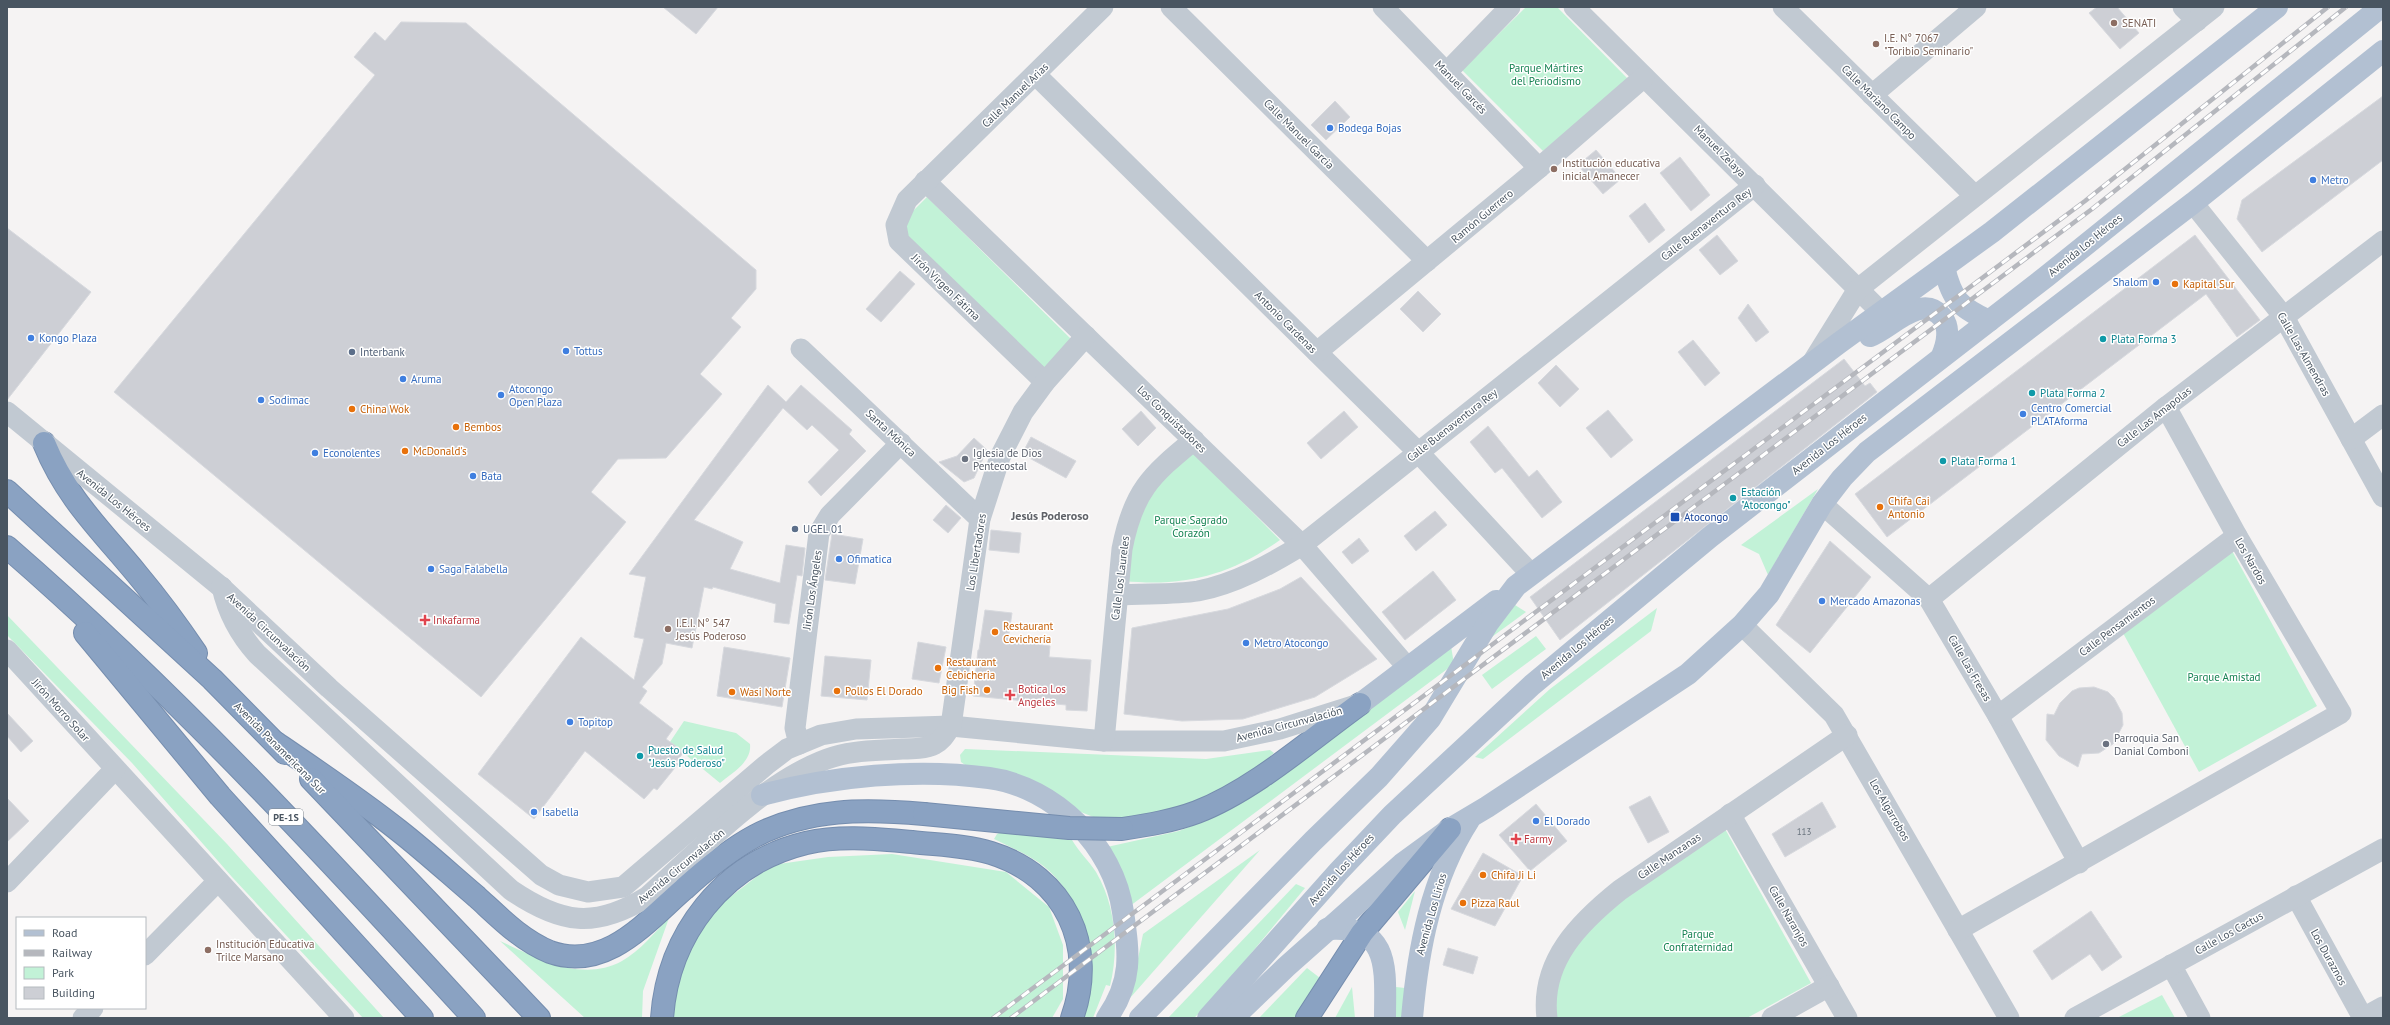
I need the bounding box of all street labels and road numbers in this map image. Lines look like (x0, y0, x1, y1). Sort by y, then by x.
street label: Manuel Garcés (1432, 57, 1490, 117)
street label: Calle Manuel Arias (979, 59, 1051, 130)
street label: Calle Mariano Campo (1839, 62, 1919, 142)
street label: Calle Manuel Garcia (1261, 96, 1337, 172)
street label: Manuel Zelaya (1691, 122, 1749, 180)
street label: Calle Buenaventura Rey (1658, 184, 1755, 264)
street label: Ramón Guerrero (1448, 186, 1516, 246)
street label: Avenida Los Héroes (2045, 211, 2125, 279)
street label: Jirón Virgen Fátima (908, 250, 983, 323)
street label: Antonio Cardenas (1252, 288, 1320, 356)
street label: Calle Las Almendras (2274, 310, 2334, 399)
street label: Los Conquistadores (1135, 382, 1210, 456)
street label: Calle Las Amapolas (2114, 383, 2194, 450)
street label: Calle Buenaventura Rey (1404, 385, 1501, 465)
street label: Santa Mónica (863, 406, 919, 460)
street label: Avenida Los Héroes (1789, 410, 1870, 478)
street label: Avenida Los Héroes (74, 466, 154, 534)
street label: Los Libertadores (963, 512, 989, 591)
street label: Calle Los Laureles (1108, 535, 1132, 621)
street label: Los Nardos (2232, 535, 2270, 587)
street label: Jirón Los Ángeles (799, 549, 825, 632)
street label: Avenida Circunvalación (224, 590, 314, 674)
street label: Calle Pensamientos (2076, 593, 2158, 659)
street label: Avenida Los Héroes (1537, 612, 1617, 682)
street label: Calle Las Fresas (1945, 632, 1995, 704)
street label: Jirón Morro Solar (28, 675, 93, 745)
street label: Avenida Panamericana Sur (231, 699, 329, 797)
street label: Avenida Circunvalación (1234, 703, 1344, 745)
street label: Los Algarrobos (1867, 777, 1913, 844)
road number: PE-1S (269, 809, 303, 825)
street label: Avenida Circunvalación (635, 826, 727, 906)
street label: Avenida Los Héroes (1305, 830, 1377, 908)
street label: Calle Manzanas (1635, 830, 1704, 882)
street label: Avenida Los Lirios (1413, 871, 1449, 957)
street label: Calle Naranjos (1766, 883, 1812, 949)
street label: Calle Los Cactus (2192, 908, 2266, 957)
street label: Los Duraznos (2308, 926, 2350, 988)

